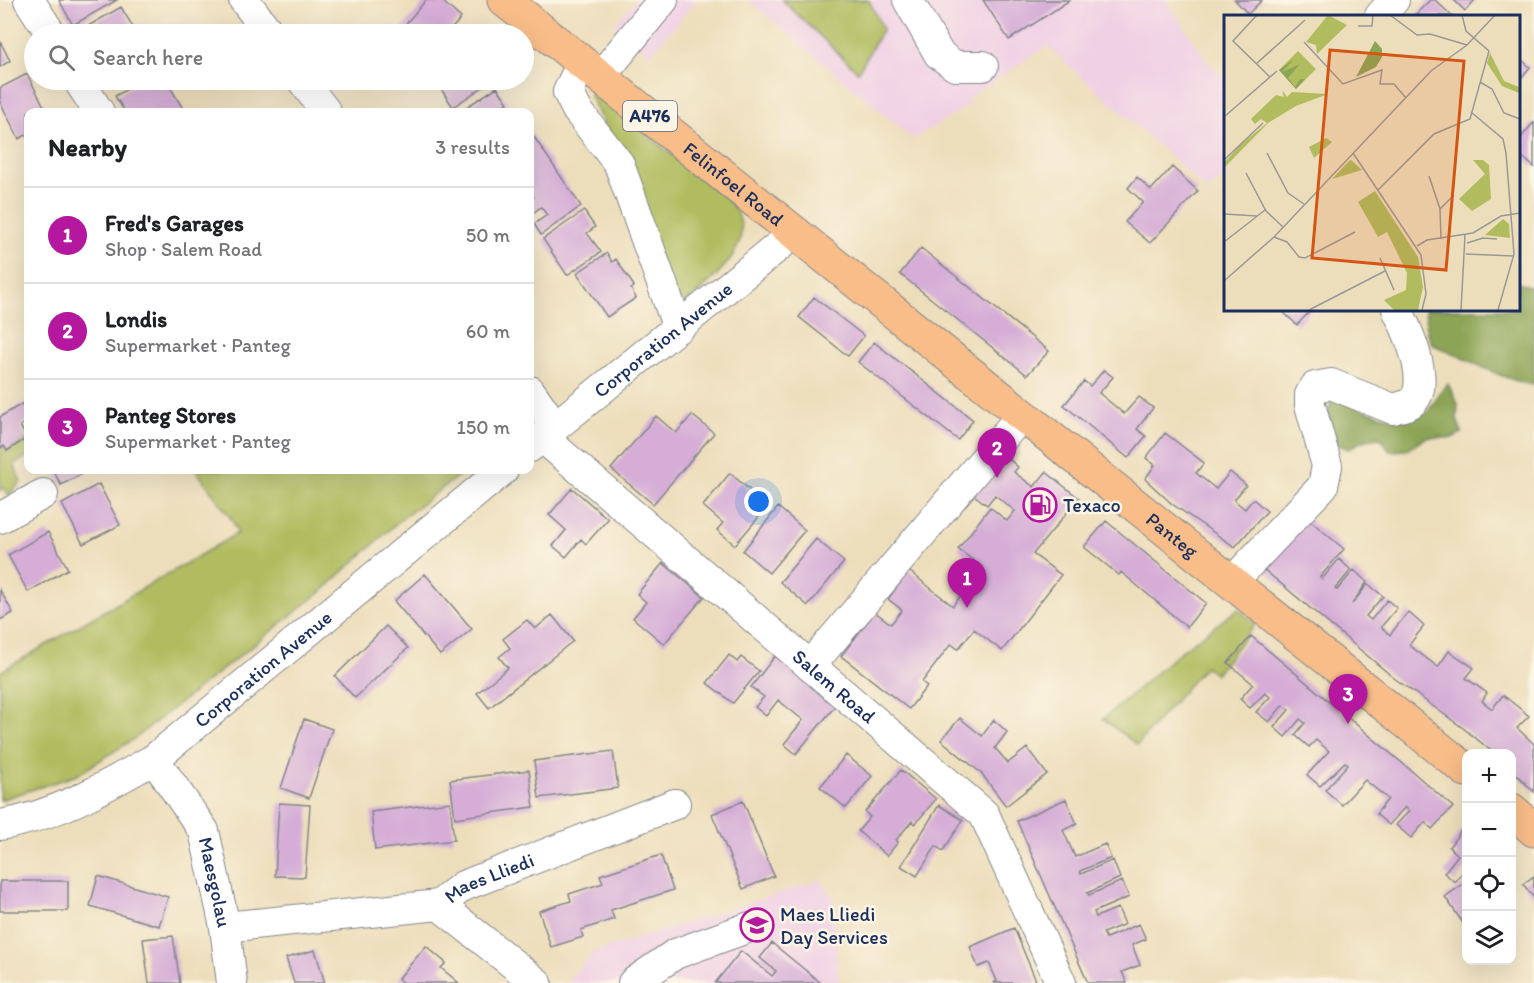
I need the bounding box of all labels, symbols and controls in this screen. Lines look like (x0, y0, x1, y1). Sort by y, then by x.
inset map (1224, 15, 1519, 310)
search box (24, 24, 534, 90)
icon: search (45, 41, 78, 74)
text: Search here (93, 44, 203, 71)
road number: A476 (623, 101, 677, 131)
text: Nearby (48, 131, 127, 163)
text: 3 results (435, 135, 510, 159)
street label: Felinfoel Road (679, 136, 789, 231)
text: Fred's Garages (105, 210, 244, 237)
text: 1 (63, 223, 72, 247)
text: 50 m (466, 223, 510, 247)
text: Shop · Salem Road (105, 237, 262, 261)
street label: Corporation Avenue (589, 276, 737, 403)
text: Londis (105, 306, 167, 333)
text: 2 (62, 319, 73, 343)
text: 60 m (466, 319, 510, 343)
text: Supermarket · Panteg (105, 333, 291, 357)
text: Panteg Stores (105, 402, 236, 429)
text: 3 (62, 415, 73, 439)
text: 150 m (457, 415, 510, 439)
pin: 2 (978, 428, 1016, 478)
text: Supermarket · Panteg (105, 429, 291, 453)
your location (744, 487, 773, 516)
fuel station icon: Texaco (1022, 487, 1058, 523)
place label: Texaco (1063, 493, 1121, 517)
street label: Panteg (1141, 507, 1204, 563)
pin: 1 (948, 558, 986, 608)
street label: Corporation Avenue (189, 605, 337, 733)
street label: Salem Road (788, 644, 881, 728)
pin: 3 (1328, 674, 1368, 724)
map controls (1462, 749, 1516, 965)
button: + (1462, 749, 1516, 803)
button: − (1462, 803, 1516, 857)
street label: Maesgolau (194, 835, 237, 930)
street label: Maes Lliedi (439, 848, 537, 908)
button: locate (1462, 857, 1516, 911)
place label: Maes Lliedi Day Services (780, 902, 888, 949)
school or university icon: Maes Lliedi Day Services (739, 907, 775, 943)
button: layers (1462, 911, 1516, 965)

